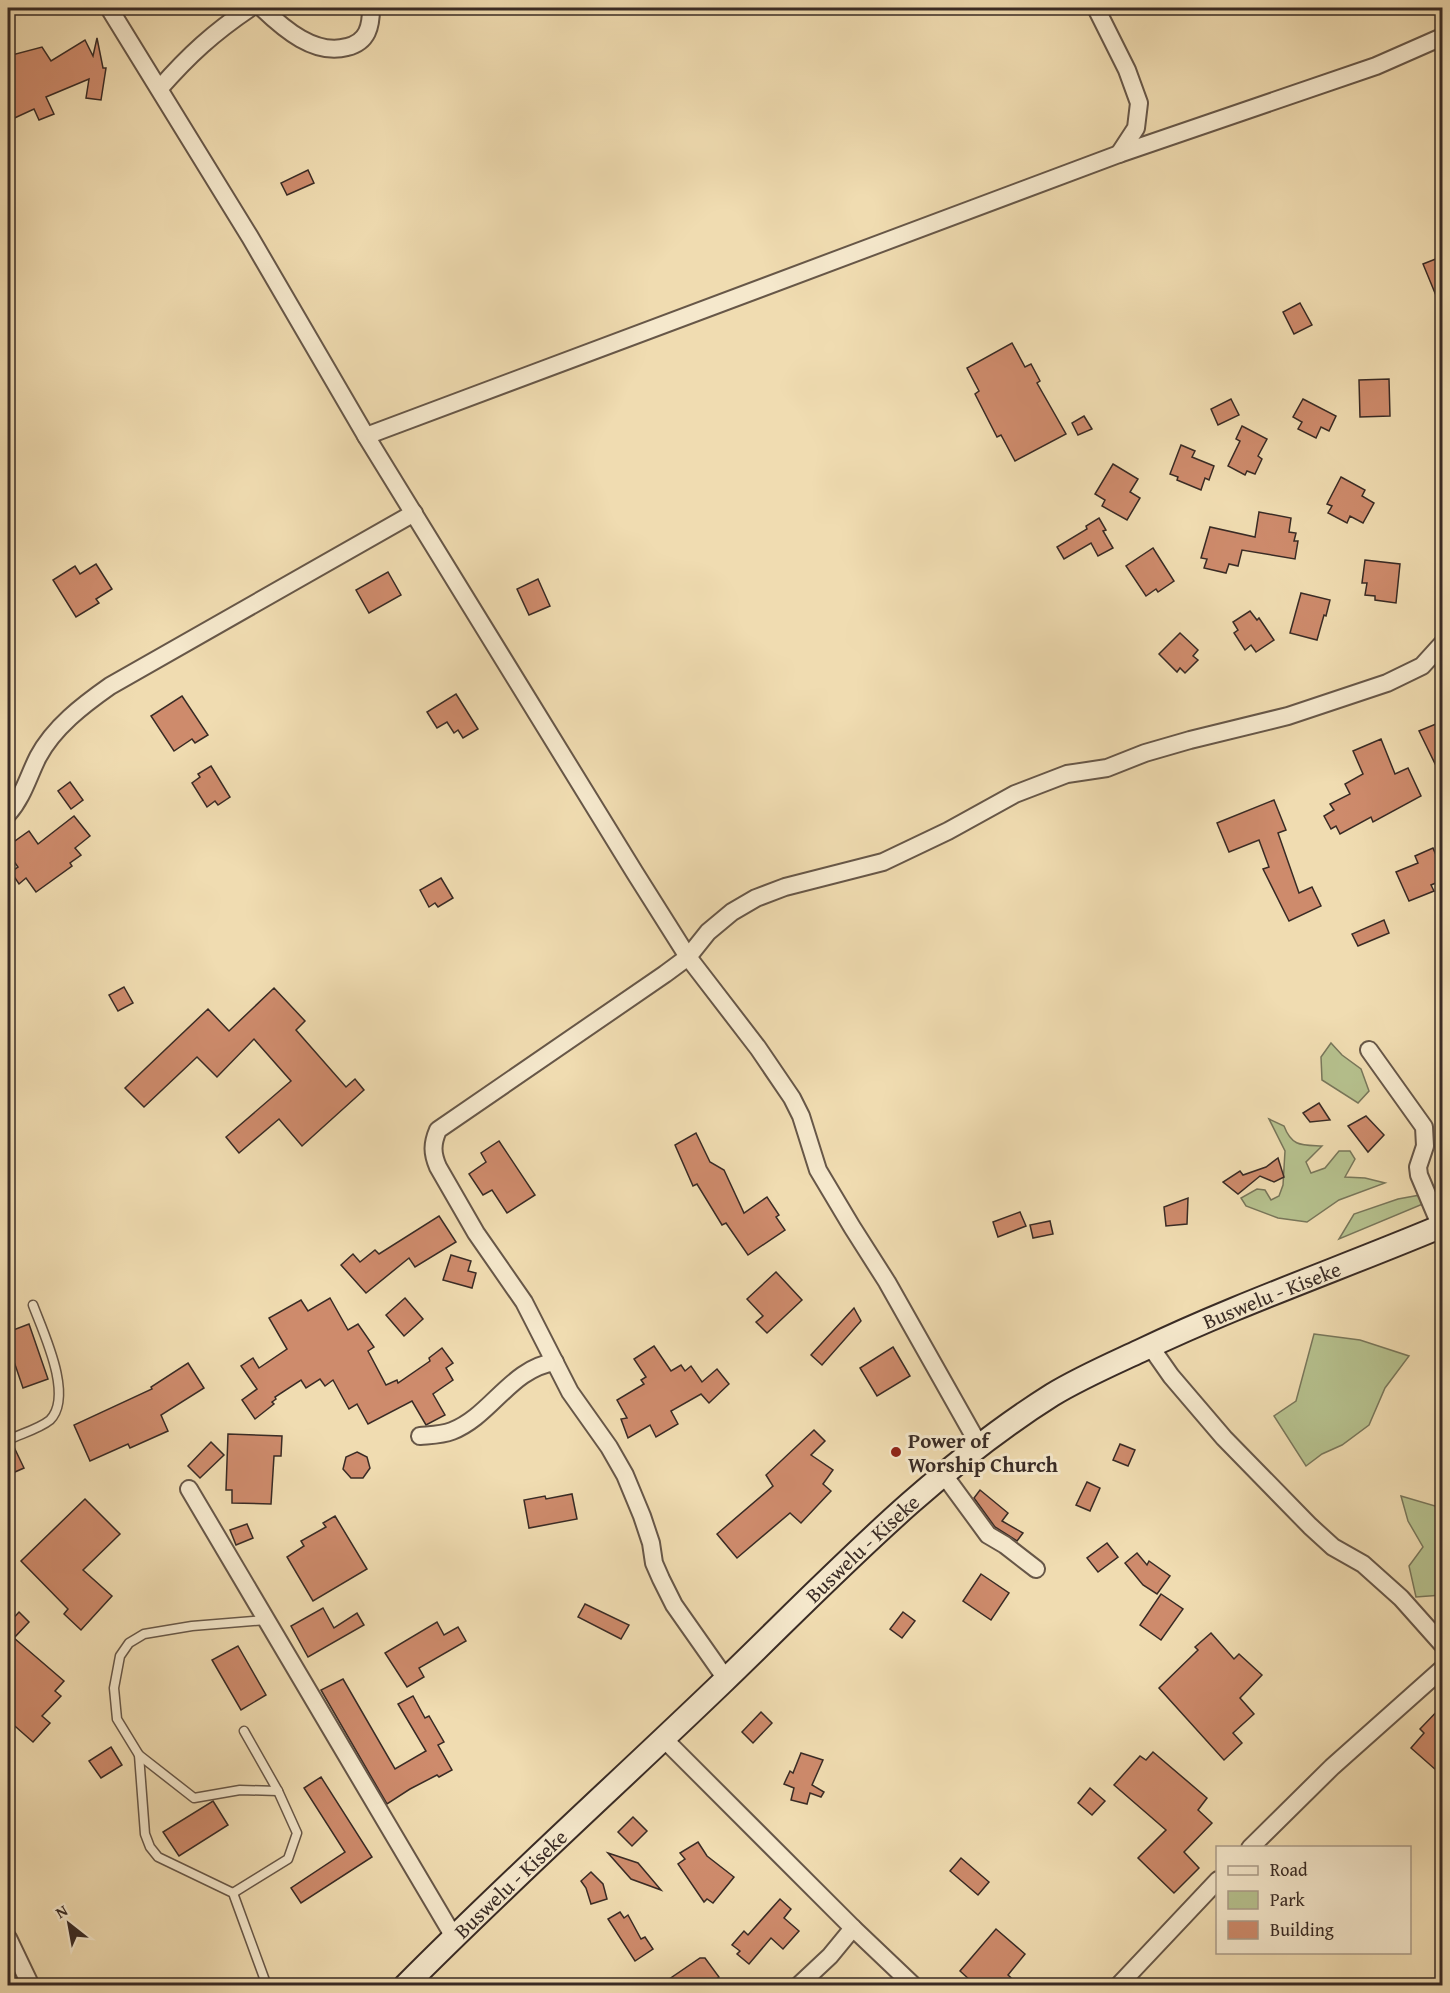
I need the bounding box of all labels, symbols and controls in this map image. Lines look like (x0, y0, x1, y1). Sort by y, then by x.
street label: Buswelu - Kiseke (1198, 1253, 1345, 1336)
place label: Power of Worship Church (908, 1425, 1058, 1480)
marker: Power of Worship Church (889, 1445, 903, 1459)
street label: Buswelu - Kiseke (798, 1487, 926, 1609)
street label: Buswelu - Kiseke (447, 1822, 574, 1945)
legend (1216, 1846, 1411, 1954)
text: Road (1270, 1856, 1308, 1883)
text: Park (1270, 1886, 1306, 1913)
north arrow (39, 1894, 99, 1954)
text: N (51, 1898, 72, 1924)
text: Building (1270, 1916, 1334, 1943)

